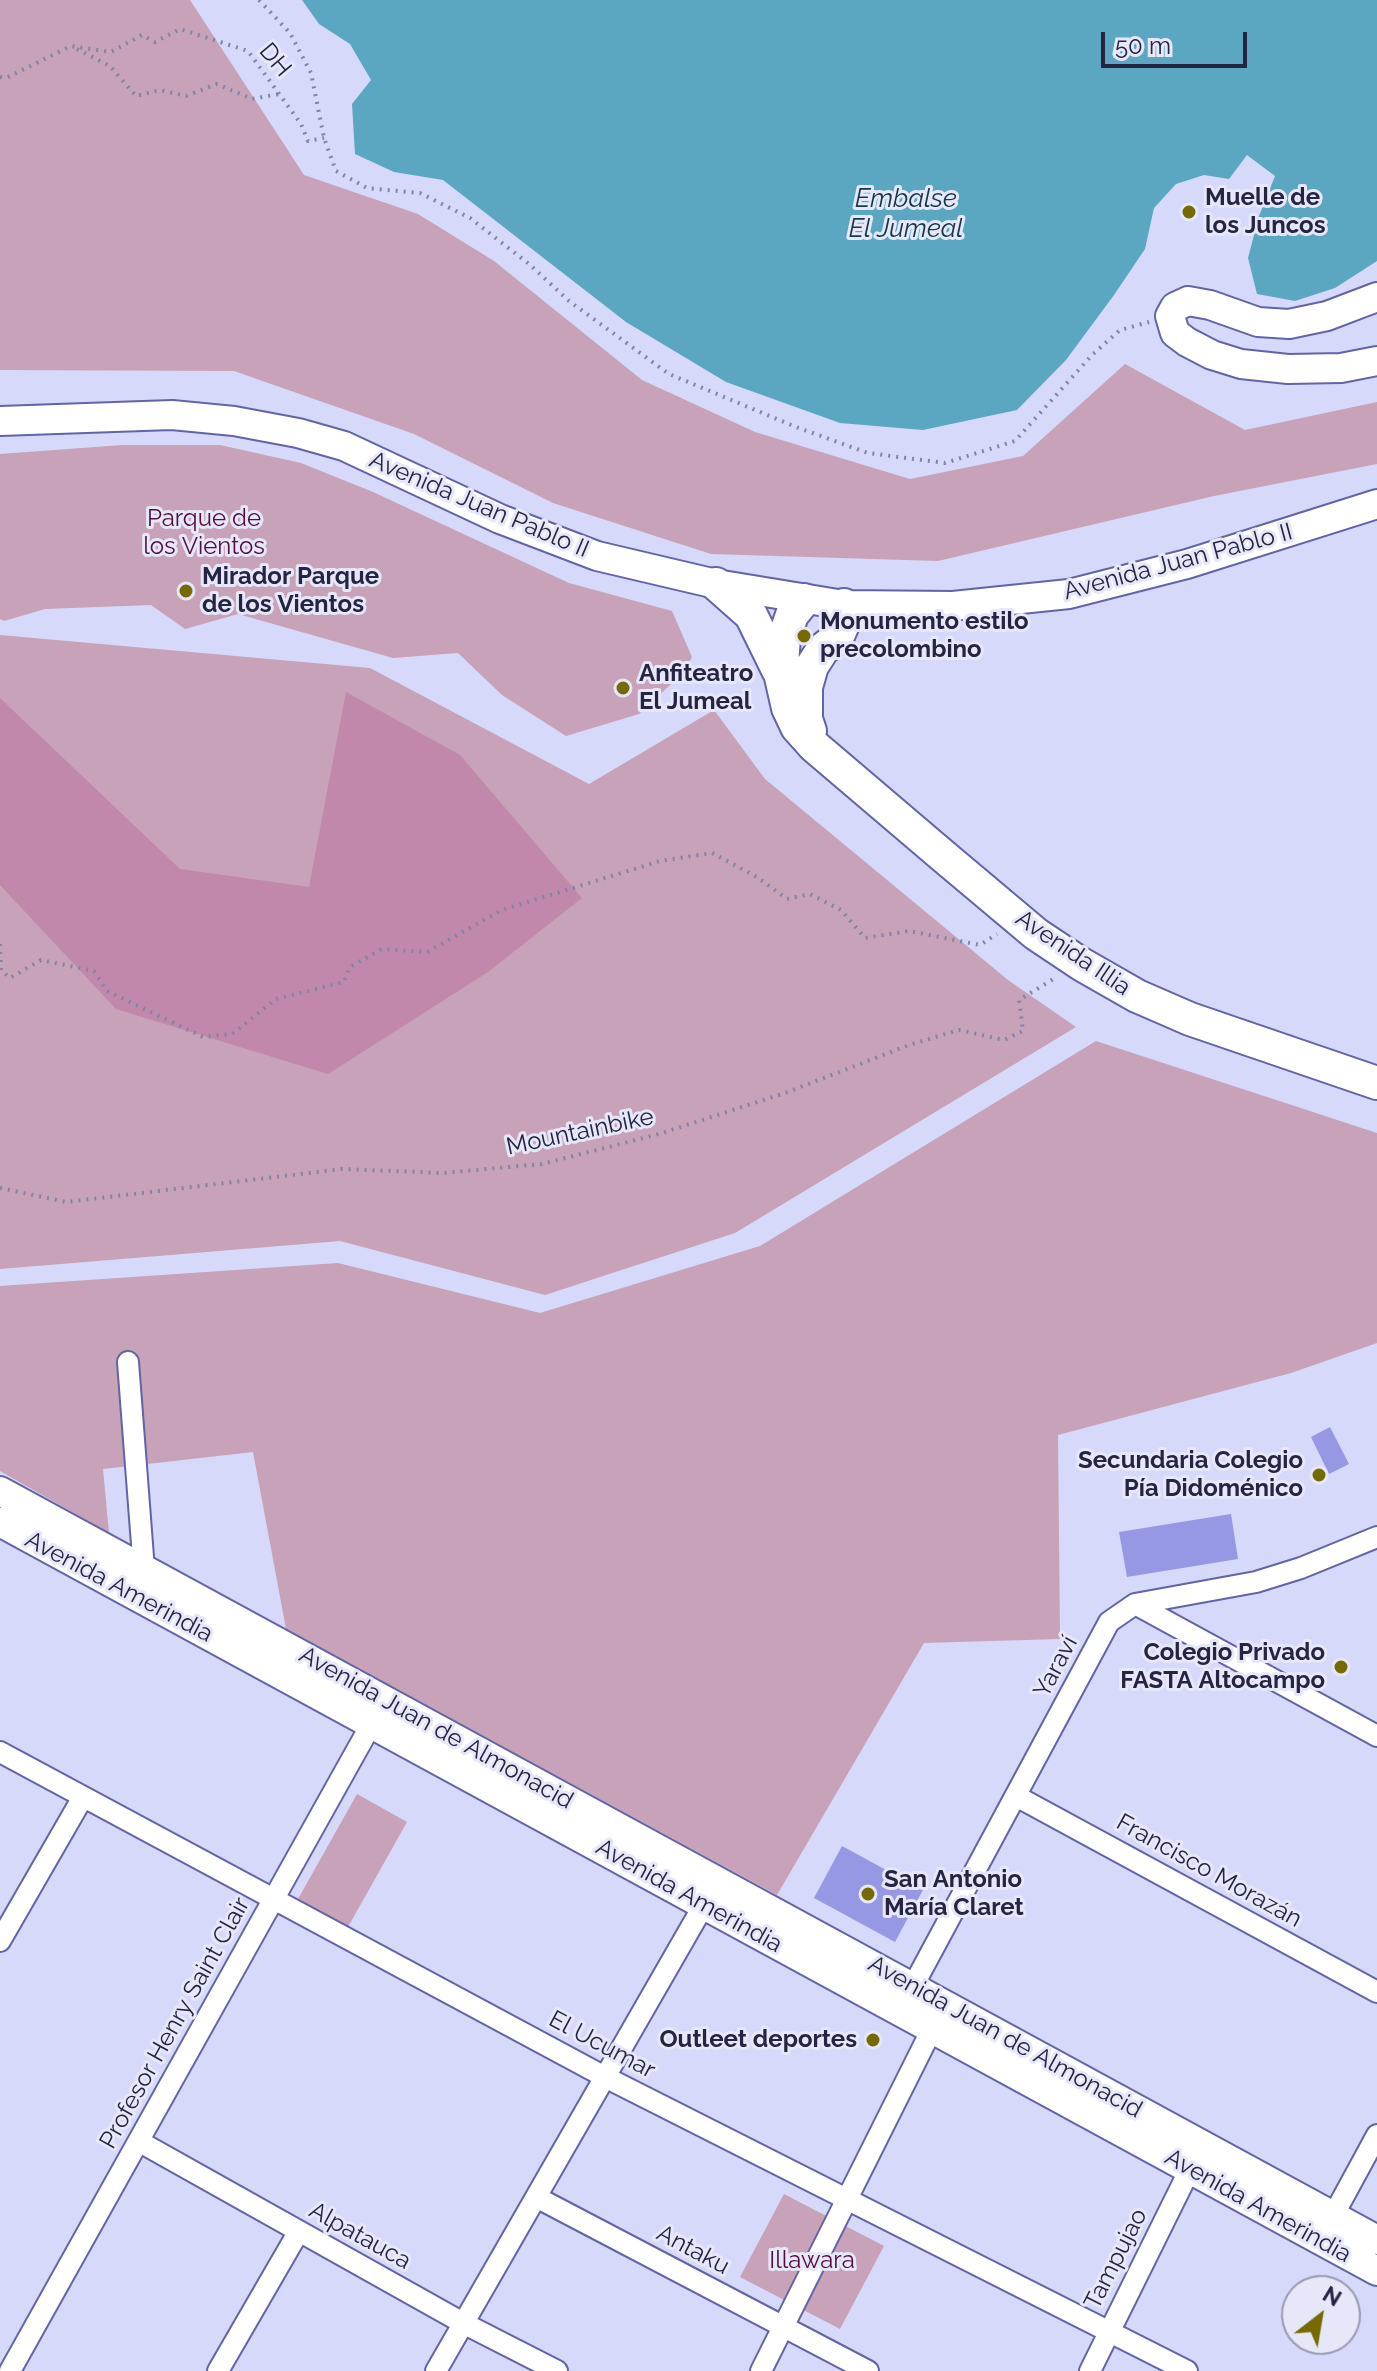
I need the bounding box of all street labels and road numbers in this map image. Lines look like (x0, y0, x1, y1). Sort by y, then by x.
street label: DH (253, 37, 297, 83)
street label: Avenida Juan Pablo II (365, 446, 593, 564)
street label: Avenida Juan Pablo II (1060, 518, 1296, 606)
street label: Avenida Illia (1010, 904, 1136, 1002)
street label: Mountainbike (504, 1102, 656, 1162)
street label: Avenida Amerindia (20, 1525, 218, 1649)
street label: Yaraví (1028, 1631, 1084, 1703)
street label: Avenida Juan de Almonacid (294, 1641, 578, 1815)
street label: Francisco Morazán (1111, 1808, 1307, 1934)
street label: Avenida Amerindia (591, 1833, 787, 1959)
street label: Profesor Henry Saint Clair (94, 1892, 256, 2154)
street label: Avenida Juan de Almonacid (863, 1950, 1147, 2124)
street label: El Ucumar (544, 2005, 660, 2085)
street label: Avenida Amerindia (1160, 2143, 1356, 2269)
street label: Alpatauca (304, 2196, 416, 2276)
street label: Tampujao (1078, 2204, 1154, 2314)
street label: Antaku (652, 2219, 734, 2281)

